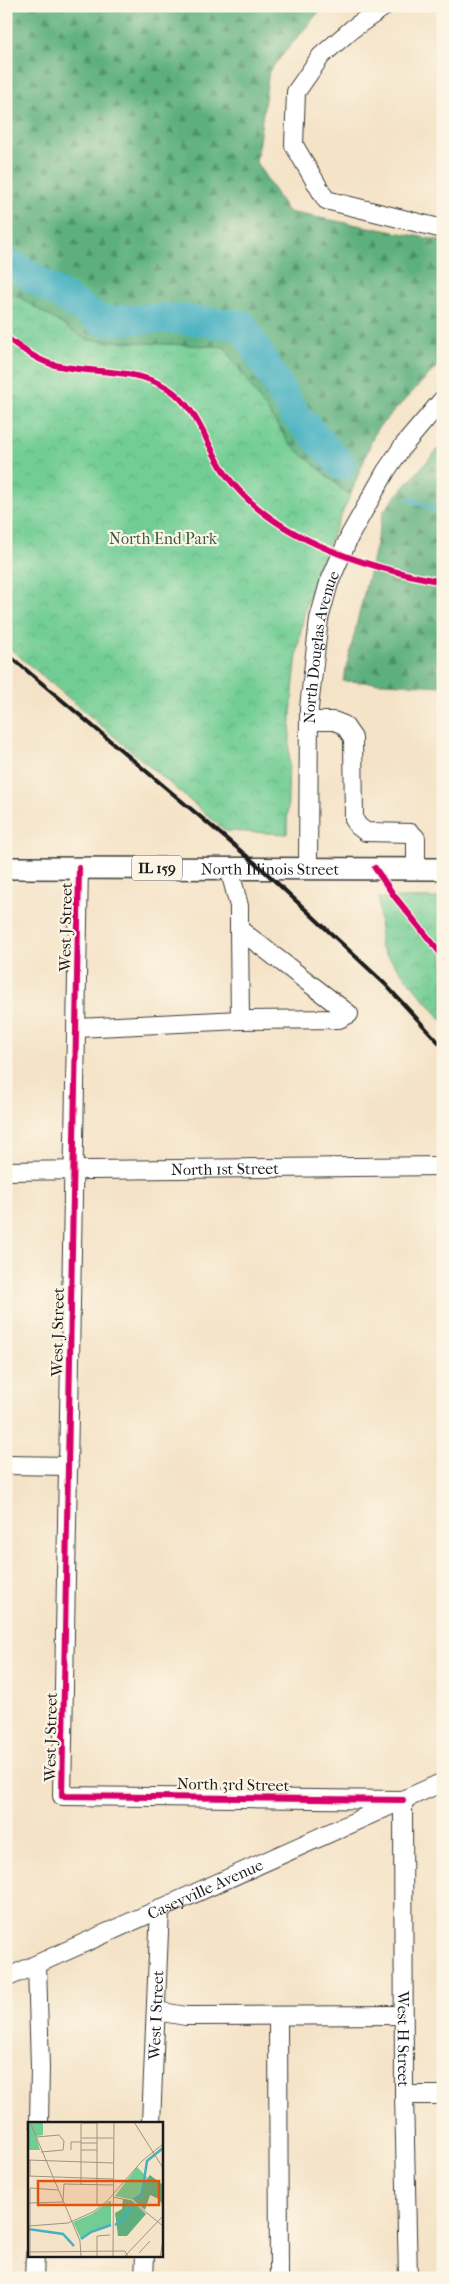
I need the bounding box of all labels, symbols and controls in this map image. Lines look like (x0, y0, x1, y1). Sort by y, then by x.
park label: North End Park (109, 529, 218, 548)
street label: North Douglas Avenue (300, 568, 343, 724)
road number: IL 159 (132, 856, 182, 880)
street label: North Illinois Street (201, 859, 339, 879)
street label: West J Street (55, 882, 76, 973)
street label: North 1st Street (171, 1159, 279, 1179)
street label: West J Street (47, 1287, 68, 1378)
street label: West J Street (40, 1692, 61, 1783)
street label: North 3rd Street (177, 1774, 290, 1795)
street label: Caseyville Avenue (144, 1855, 266, 1923)
street label: West I Street (145, 1970, 167, 2061)
street label: West H Street (394, 1990, 413, 2087)
inset map (28, 2122, 162, 2256)

